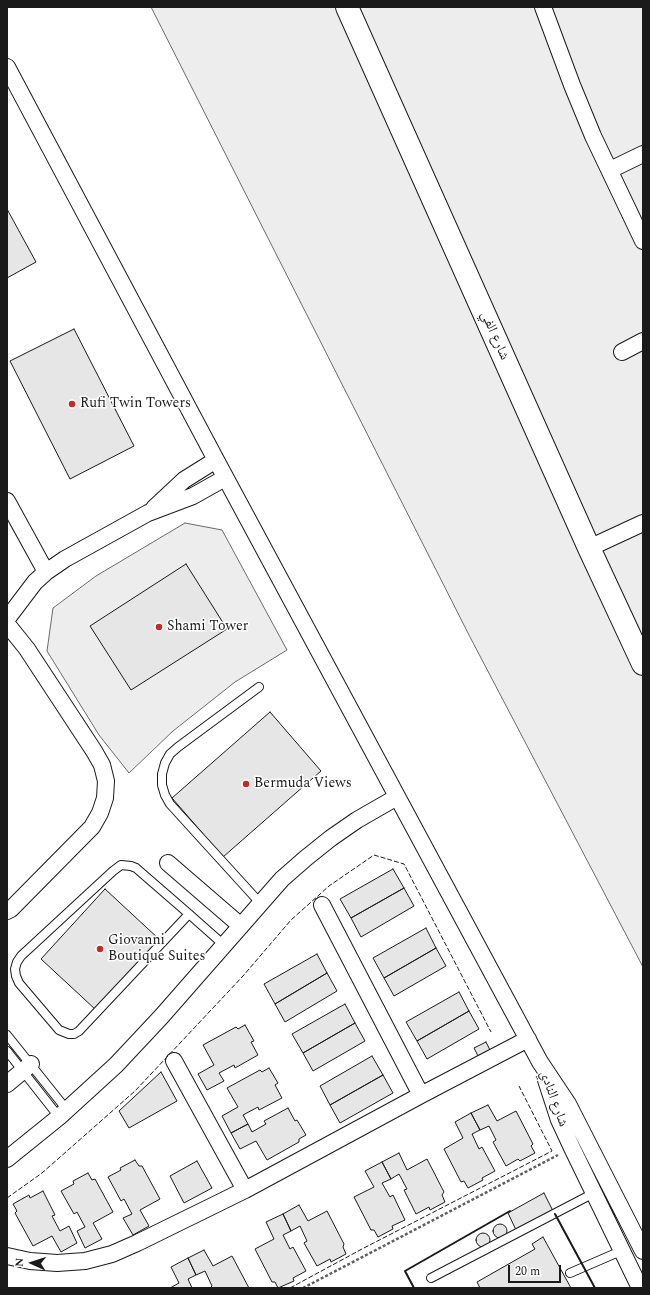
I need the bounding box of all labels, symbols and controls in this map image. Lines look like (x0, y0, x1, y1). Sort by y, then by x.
street label: شارع الفي (476, 309, 512, 363)
place label: Rufi Twin Towers (80, 396, 191, 412)
marker: Rufi Twin Towers (67, 399, 77, 409)
place label: Shami Tower (167, 619, 248, 635)
marker: Shami Tower (154, 622, 164, 632)
place label: Bermuda Views (254, 776, 352, 792)
marker: Bermuda Views (241, 779, 251, 789)
place label: Giovanni Boutique Suites (108, 933, 205, 966)
marker: Giovanni Boutique Suites (95, 944, 105, 954)
street label: شارع النادي (535, 1069, 571, 1129)
north arrow (12, 1243, 52, 1283)
text: N (11, 1257, 28, 1267)
scale bar (510, 1257, 563, 1283)
text: 20 m (515, 1262, 540, 1281)

